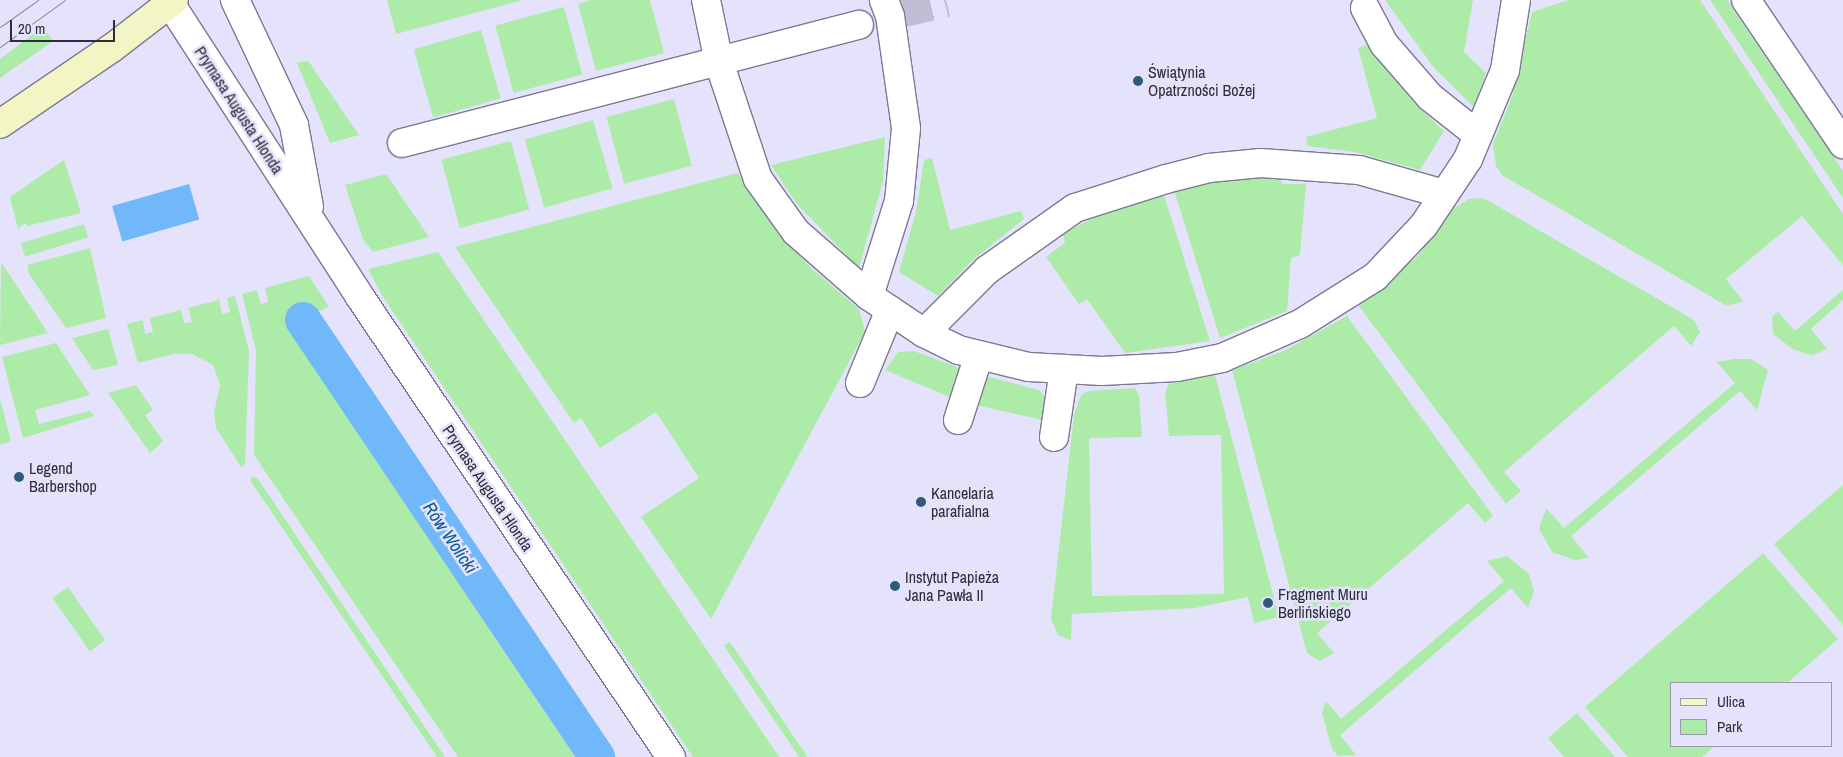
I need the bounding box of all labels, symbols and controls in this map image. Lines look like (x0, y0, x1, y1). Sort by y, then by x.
scale bar (12, 10, 118, 42)
text: 20 m (18, 18, 45, 39)
street label: Prymasa Augusta Hlonda (190, 42, 288, 178)
place label: Świątynia Opatrzności Bożej (1148, 62, 1255, 100)
marker: Świątynia Opatrzności Bożej (1132, 75, 1144, 87)
street label: Prymasa Augusta Hlonda (438, 421, 538, 555)
place label: Legend Barbershop (29, 458, 97, 496)
marker: Legend Barbershop (13, 471, 25, 483)
place label: Kancelaria parafialna (931, 483, 994, 521)
marker: Kancelaria parafialna (915, 496, 927, 508)
water label: Rów Wolicki (418, 498, 482, 578)
place label: Instytut Papieża Jana Pawła II (905, 567, 999, 605)
marker: Instytut Papieża Jana Pawła II (889, 580, 901, 592)
place label: Fragment Muru Berlińskiego (1278, 584, 1368, 622)
marker: Fragment Muru Berlińskiego (1262, 597, 1274, 609)
legend (1670, 682, 1833, 747)
text: Ulica (1717, 691, 1745, 712)
text: Park (1717, 716, 1742, 737)

